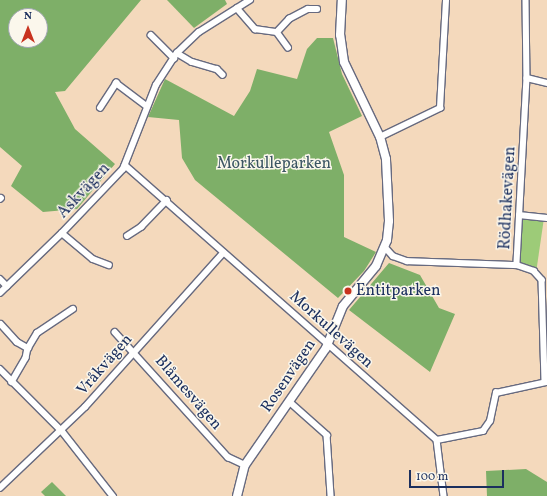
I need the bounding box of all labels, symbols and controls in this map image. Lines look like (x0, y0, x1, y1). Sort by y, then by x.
north arrow (8, 8, 48, 48)
text: N (24, 9, 32, 24)
street label: Rödhakevägen (496, 146, 520, 250)
park label: Morkulleparken (217, 154, 331, 174)
street label: Askvägen (54, 159, 114, 223)
place label: Entitparken (356, 281, 441, 301)
marker: Entitparken (343, 286, 353, 296)
street label: Morkullevägen (285, 287, 377, 373)
street label: Vråkvägen (73, 330, 137, 400)
street label: Rosenvägen (257, 336, 321, 416)
street label: Blåmesvägen (150, 352, 226, 434)
scale bar (411, 462, 506, 488)
text: 100 m (416, 469, 448, 485)

